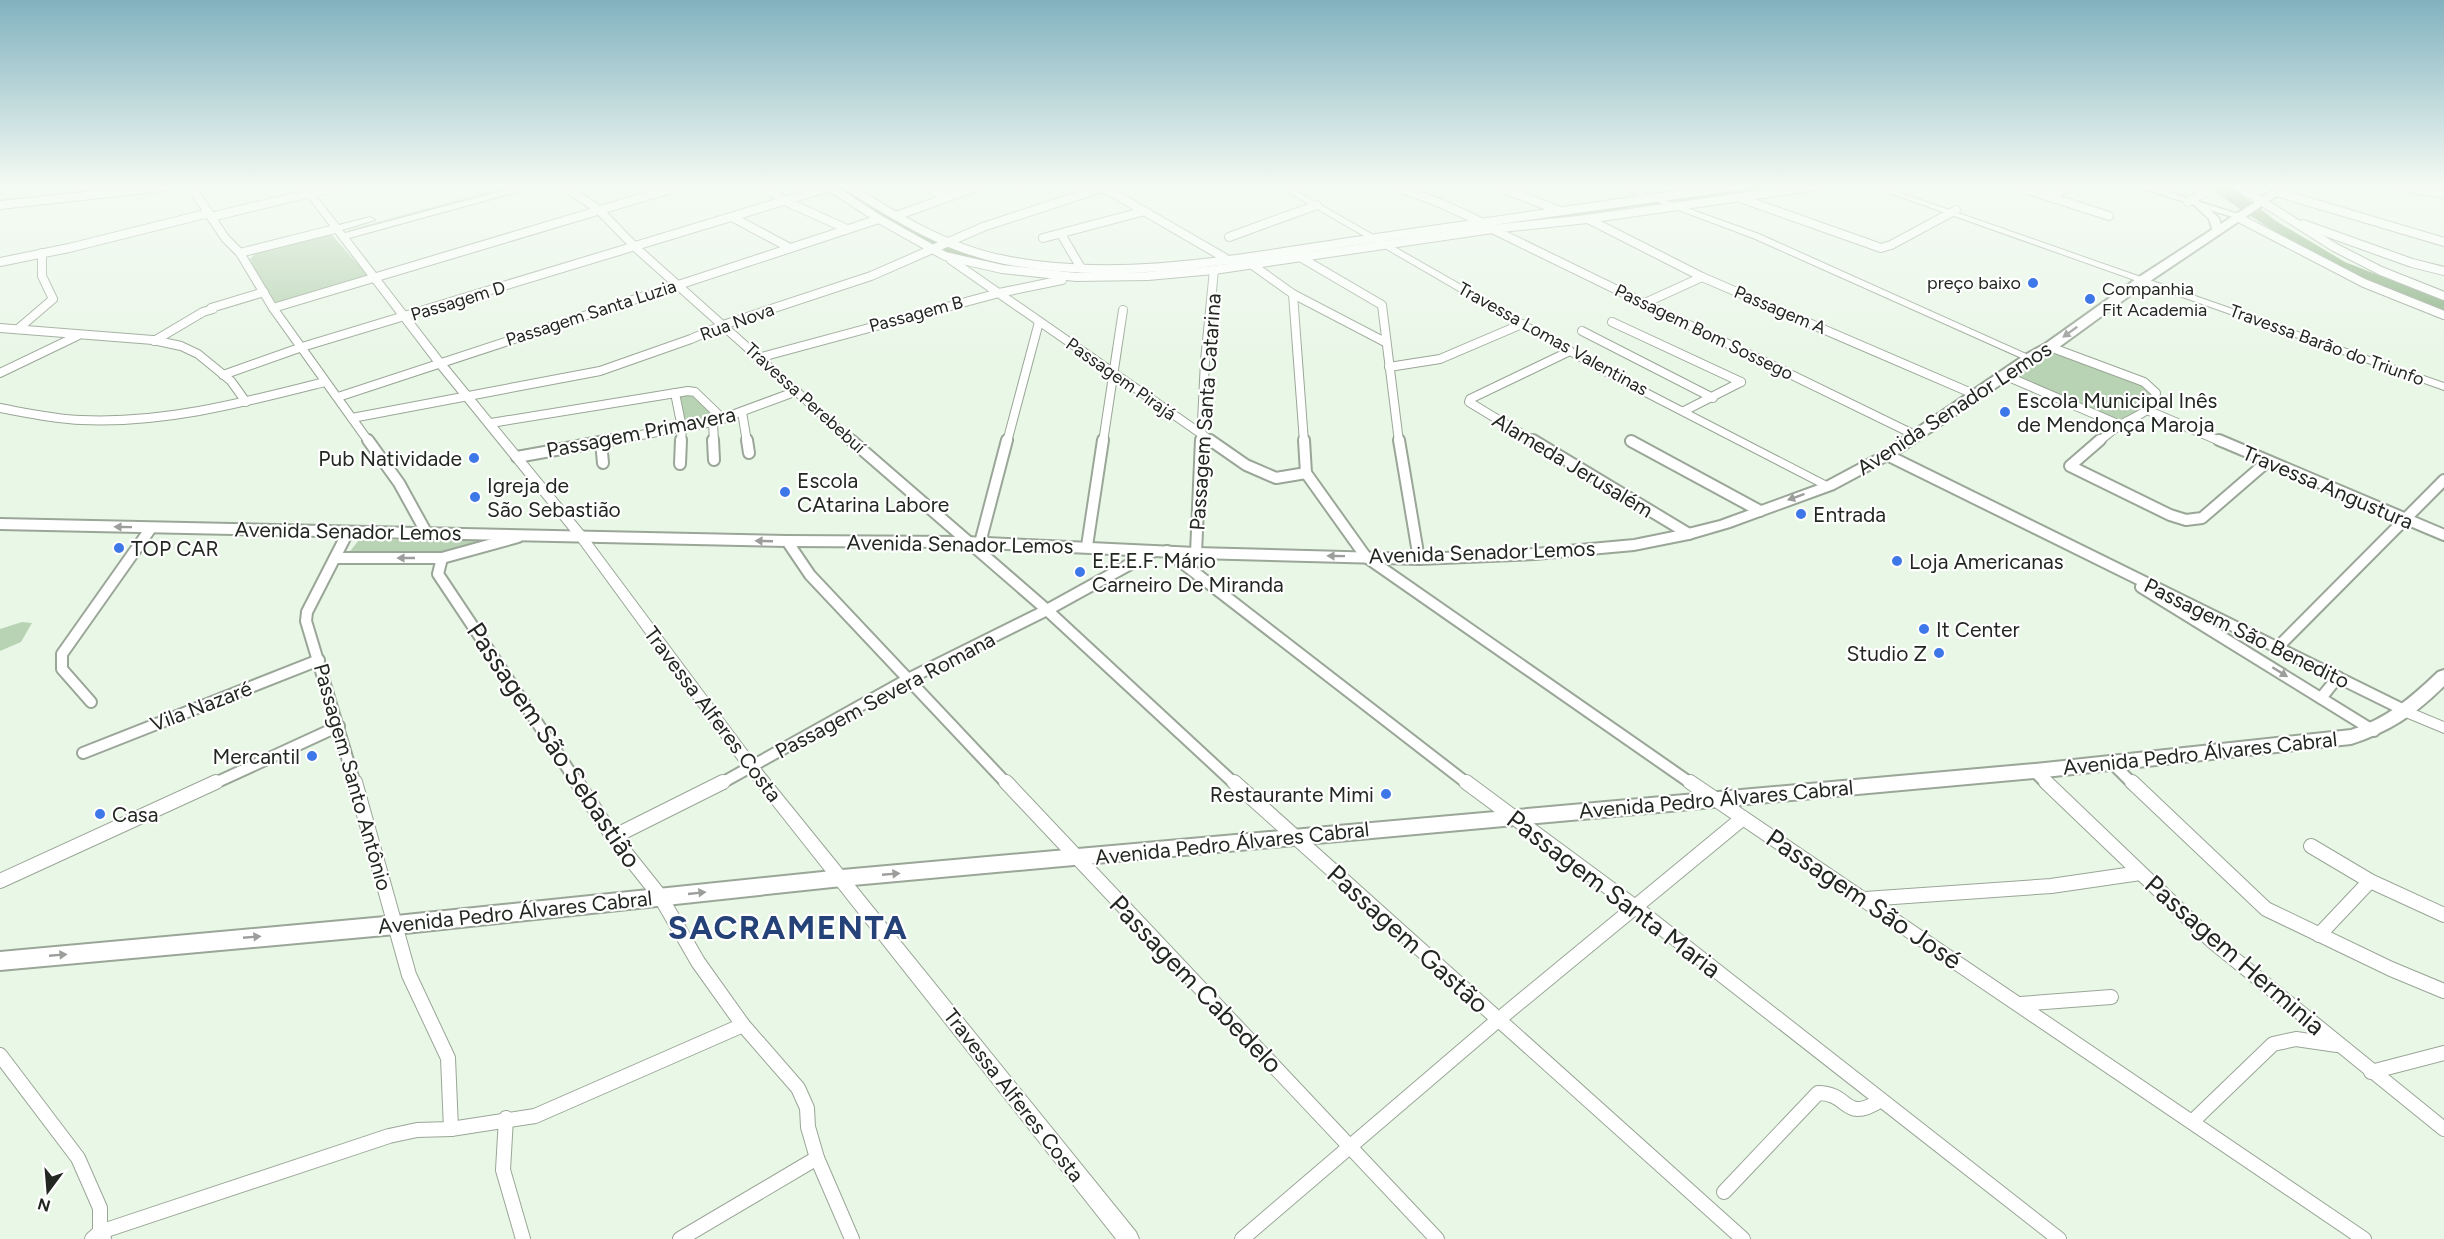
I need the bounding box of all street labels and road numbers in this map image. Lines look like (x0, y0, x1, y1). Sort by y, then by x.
street label: Passagem Santa Luzia (503, 275, 679, 351)
street label: Passagem D (408, 276, 508, 326)
street label: Travessa Lomas Valentinas (1454, 277, 1652, 401)
street label: Passagem Bom Sossego (1611, 279, 1797, 385)
street label: Passagem A (1731, 281, 1829, 339)
street label: Passagem B (867, 291, 965, 337)
street label: Passagem Santa Catarina (1184, 293, 1226, 531)
street label: Rua Nova (697, 298, 777, 346)
street label: Travessa Barão do Triunfo (2227, 299, 2427, 391)
street label: Passagem Pirajá (1062, 333, 1180, 425)
street label: Avenida Senador Lemos (1852, 336, 2056, 480)
street label: Travessa Perebebuí (740, 338, 870, 458)
street label: Passagem Primavera (544, 401, 738, 463)
street label: Alameda Jerusalém (1488, 407, 1658, 523)
street label: Travessa Angustura (2239, 440, 2417, 534)
street label: Avenida Senador Lemos (234, 517, 462, 545)
street label: Avenida Senador Lemos (846, 530, 1074, 558)
street label: Avenida Senador Lemos (1368, 536, 1596, 568)
street label: Passagem São Benedito (2140, 572, 2354, 694)
street label: Passagem São Sebastião (460, 616, 648, 874)
street label: Travessa Alferes Costa (639, 621, 787, 807)
street label: Passagem Severa Romana (771, 626, 999, 764)
street label: Passagem Santo Antônio (309, 661, 397, 893)
street label: Vila Nazaré (147, 675, 255, 737)
street label: Avenida Pedro Álvares Cabral (2062, 726, 2338, 780)
street label: Avenida Pedro Álvares Cabral (1578, 775, 1854, 823)
street label: Passagem Santa Maria (1501, 803, 1727, 985)
street label: Avenida Pedro Álvares Cabral (1094, 816, 1370, 870)
street label: Passagem São José (1760, 822, 1968, 976)
street label: Passagem Gastão (1320, 858, 1496, 1020)
street label: Passagem Herminia (2138, 868, 2332, 1042)
street label: Avenida Pedro Álvares Cabral (377, 885, 653, 939)
street label: Passagem Cabedelo (1103, 888, 1289, 1080)
street label: Travessa Alferes Costa (939, 1003, 1089, 1187)

